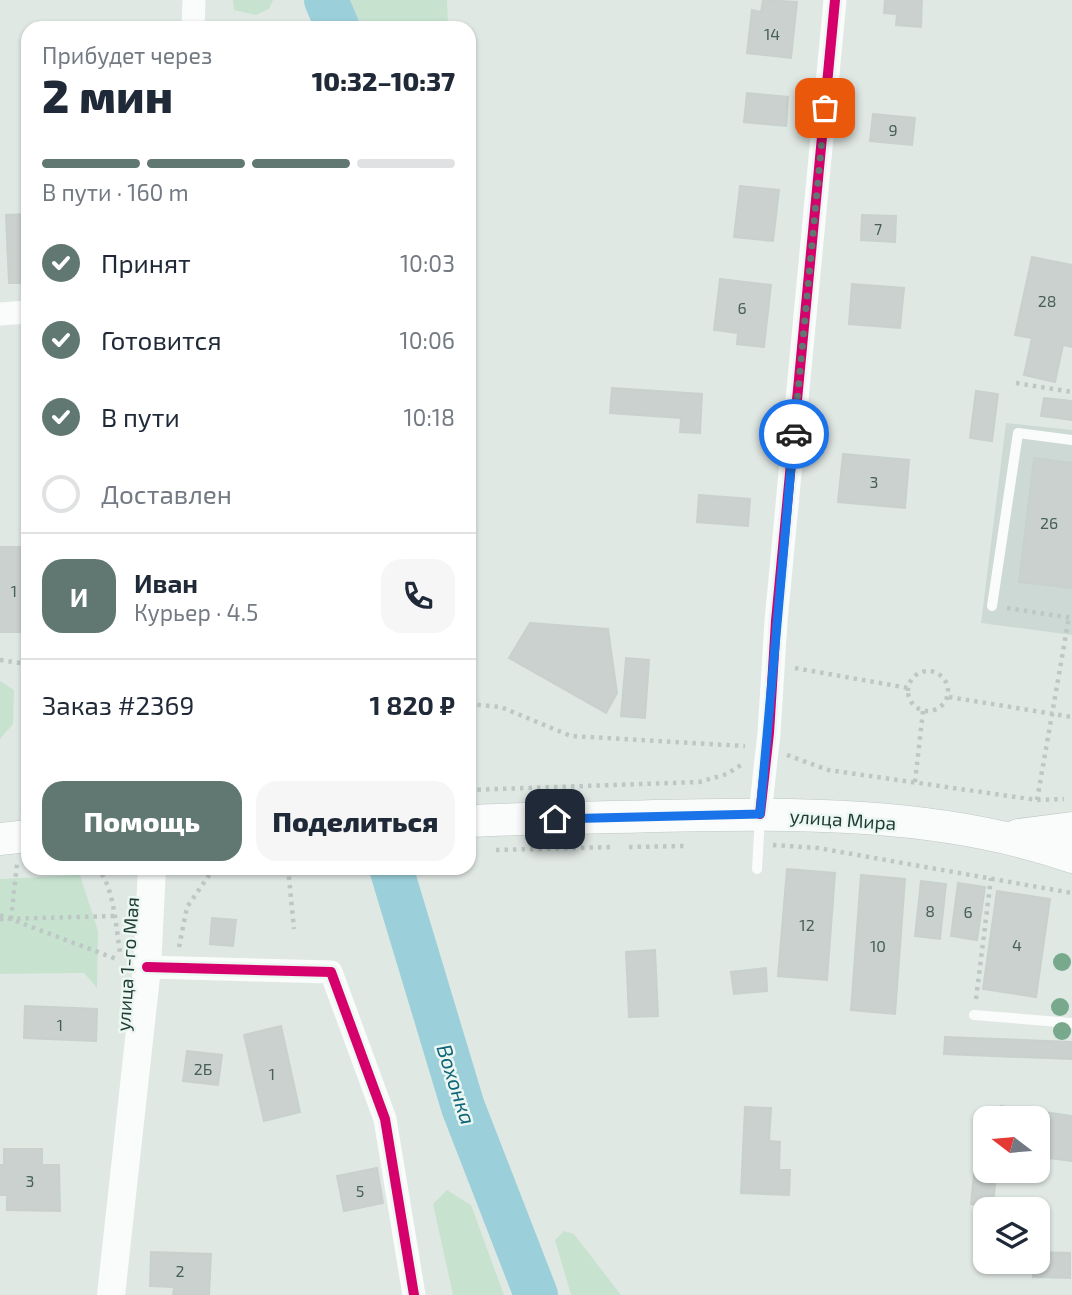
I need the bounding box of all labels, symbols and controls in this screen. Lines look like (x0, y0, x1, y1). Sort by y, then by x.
house number: 14 (764, 24, 780, 43)
text: Прибудет через (42, 41, 212, 69)
text: 10:32–10:37 (312, 65, 455, 96)
text: 2 мин (42, 67, 173, 122)
pin (795, 78, 855, 138)
icon: bag (806, 89, 844, 127)
house number: 9 (888, 120, 898, 139)
text: В пути · 160 m (42, 178, 189, 206)
house number: 7 (874, 219, 882, 238)
icon: check (42, 244, 80, 282)
text: Принят (101, 247, 191, 278)
text: 10:03 (400, 249, 455, 277)
house number: 28 (1038, 291, 1056, 310)
house number: 6 (737, 298, 747, 317)
icon: check (42, 321, 80, 359)
text: Готовится (101, 324, 222, 355)
text: 10:06 (400, 326, 455, 354)
icon: check (42, 398, 80, 436)
courier (759, 399, 829, 469)
text: В пути (101, 401, 180, 432)
text: 10:18 (403, 403, 455, 431)
icon: car (775, 415, 813, 453)
house number: 3 (870, 472, 878, 491)
text: Доставлен (101, 478, 232, 509)
house number: 26 (1040, 513, 1058, 532)
button: phone (381, 559, 455, 633)
text: Иван (134, 567, 198, 598)
house number: 1 (11, 581, 17, 600)
text: И (70, 581, 88, 612)
text: Курьер · 4.5 (134, 598, 258, 626)
text: Заказ #2369 (42, 689, 194, 720)
text: 1 820 ₽ (369, 689, 455, 720)
button: Помощь (42, 781, 242, 861)
button: Поделиться (256, 781, 455, 861)
pin (525, 789, 585, 849)
icon: home (536, 800, 574, 838)
street label: улица Мира (789, 804, 897, 835)
street label: улица 1-го Мая (111, 896, 144, 1032)
house number: 8 (925, 901, 935, 920)
house number: 6 (963, 902, 973, 921)
house number: 12 (799, 915, 815, 934)
house number: 4 (1012, 935, 1022, 954)
house number: 10 (870, 936, 886, 955)
house number: 1 (57, 1015, 63, 1034)
water label: Вохонка (432, 1041, 482, 1127)
house number: 2Б (194, 1059, 212, 1078)
house number: 1 (269, 1064, 275, 1083)
north arrow (973, 1106, 1050, 1183)
map controls (973, 1106, 1050, 1274)
house number: 3 (26, 1171, 34, 1190)
house number: 5 (356, 1181, 364, 1200)
button: layers (973, 1197, 1050, 1274)
house number: 2 (176, 1261, 185, 1280)

